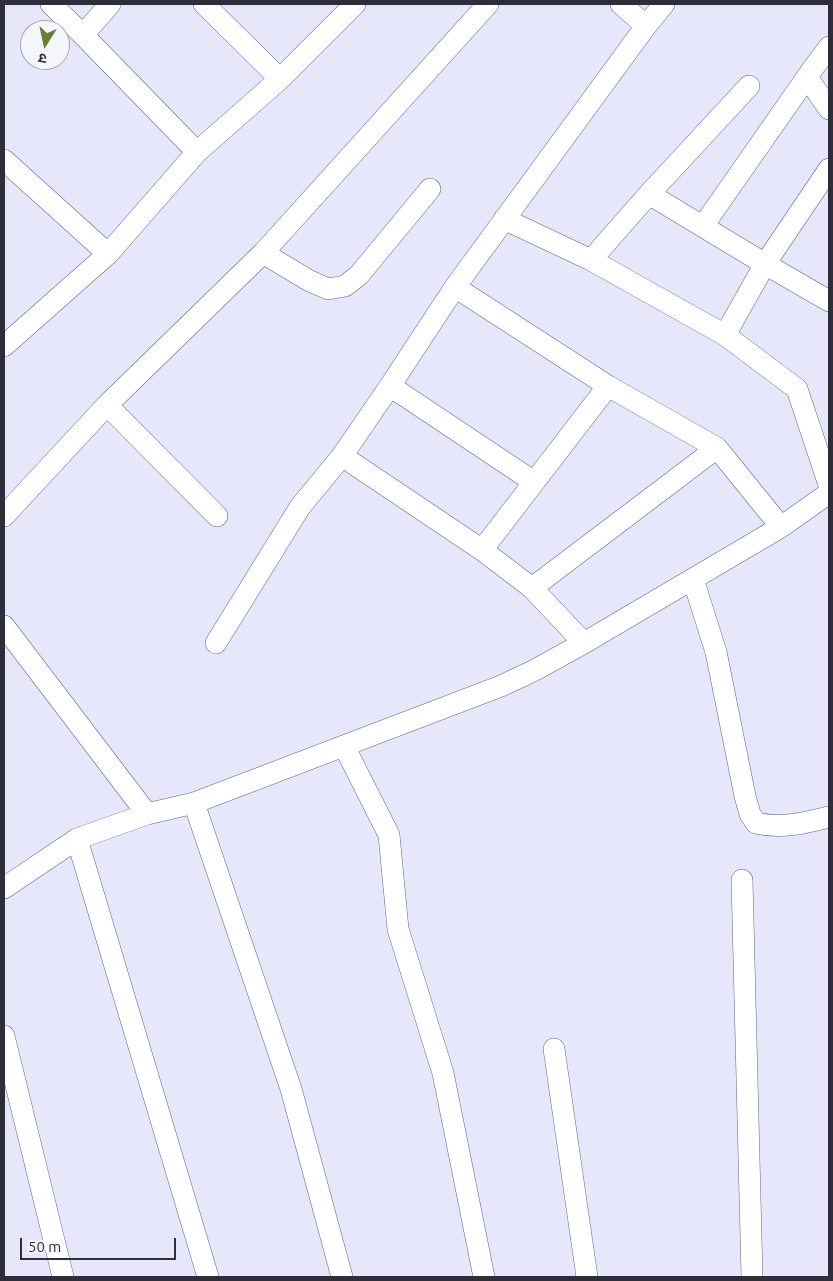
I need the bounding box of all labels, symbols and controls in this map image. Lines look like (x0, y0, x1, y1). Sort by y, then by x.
north arrow (20, 20, 70, 70)
text: उ (37, 50, 48, 67)
scale bar (22, 1228, 179, 1260)
text: 50 m (28, 1238, 61, 1255)

